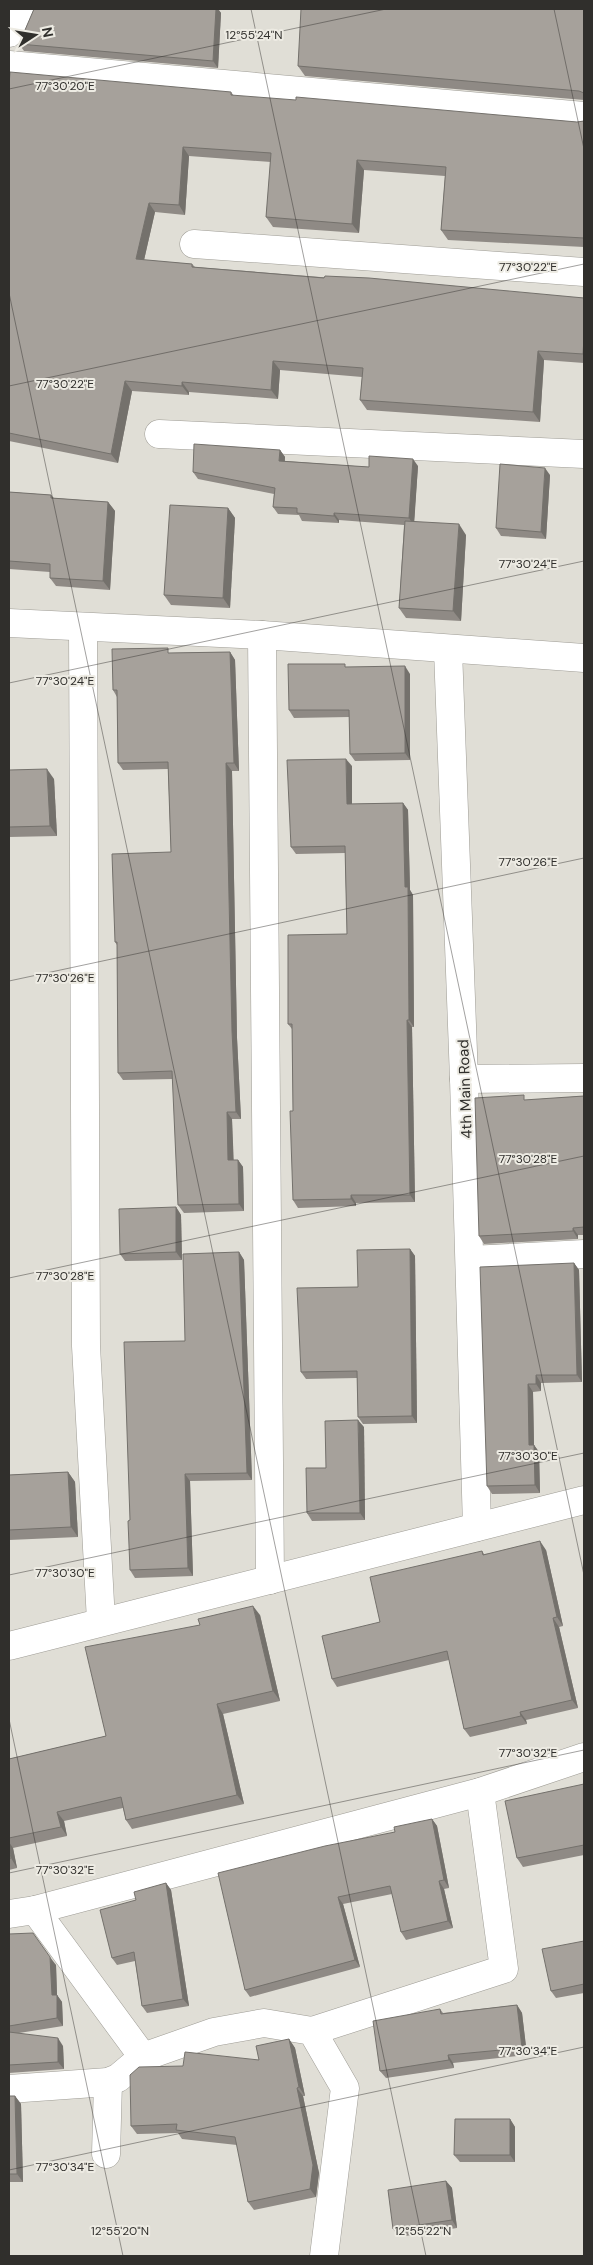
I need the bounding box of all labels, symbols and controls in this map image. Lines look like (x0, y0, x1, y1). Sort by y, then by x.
north arrow (10, 10, 60, 60)
text: N (38, 25, 58, 39)
text: 12°55'24"N (226, 27, 282, 43)
text: 77°30'20"E (35, 78, 95, 94)
text: 77°30'22"E (499, 259, 557, 275)
text: 77°30'22"E (36, 376, 94, 392)
text: 77°30'24"E (499, 556, 557, 572)
text: 77°30'24"E (36, 673, 94, 689)
text: 77°30'26"E (499, 854, 558, 870)
text: 77°30'26"E (36, 970, 95, 986)
street label: 4th Main Road (453, 1039, 477, 1139)
text: 77°30'28"E (499, 1151, 557, 1167)
text: 77°30'28"E (36, 1268, 94, 1284)
text: 77°30'30"E (498, 1448, 558, 1464)
text: 77°30'30"E (35, 1565, 95, 1581)
text: 77°30'32"E (499, 1745, 557, 1761)
text: 77°30'32"E (36, 1862, 94, 1878)
text: 77°30'34"E (499, 2043, 558, 2059)
text: 77°30'34"E (36, 2159, 95, 2175)
text: 12°55'20"N (91, 2223, 149, 2239)
text: 12°55'22"N (395, 2223, 451, 2239)

